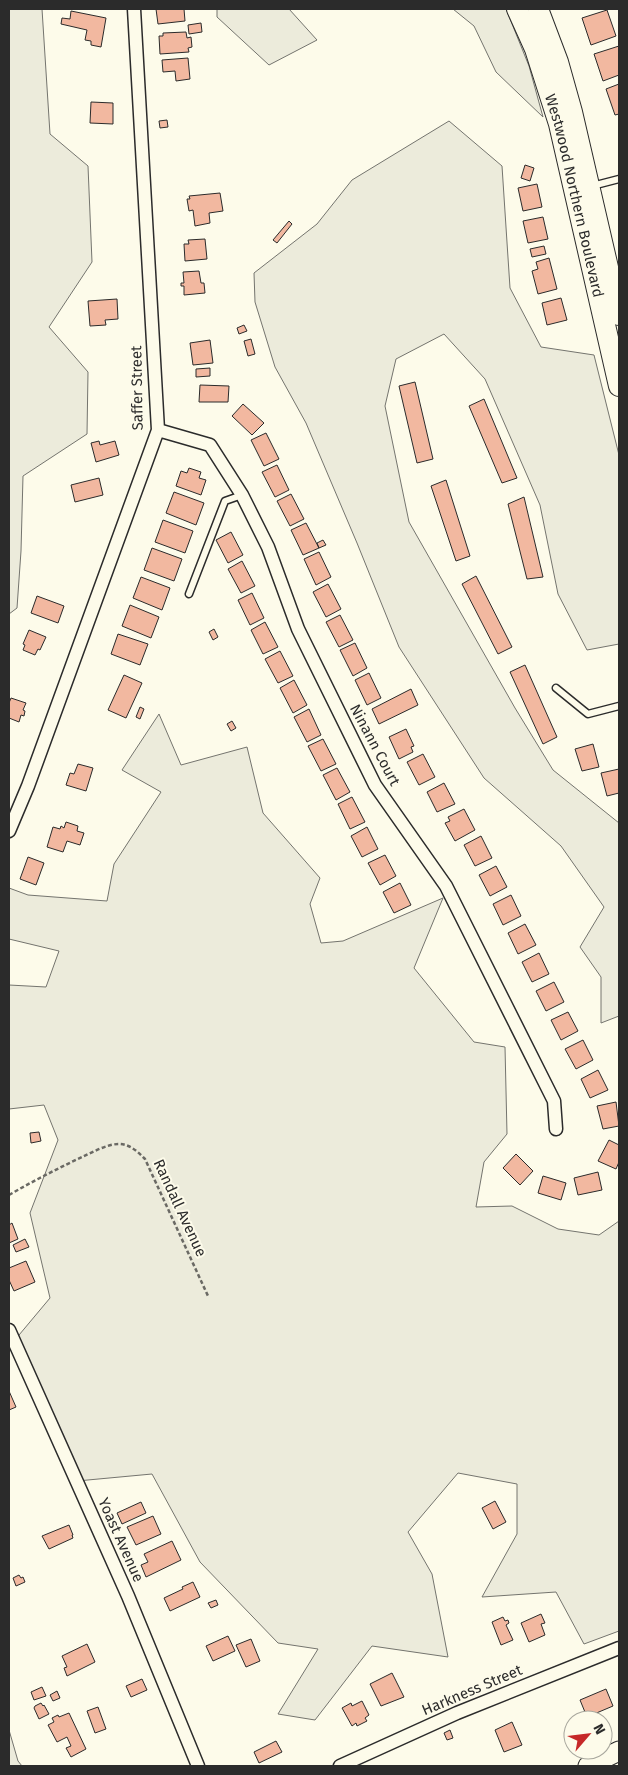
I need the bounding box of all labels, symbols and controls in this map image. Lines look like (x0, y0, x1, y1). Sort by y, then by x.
street label: Westwood Northern Boulevard (541, 92, 607, 299)
street label: Saffer Street (127, 345, 147, 431)
street label: Ninann Court (346, 701, 404, 789)
street label: Randall Avenue (150, 1156, 210, 1260)
street label: Yoast Avenue (94, 1495, 148, 1585)
street label: Harkness Street (419, 1661, 525, 1719)
north arrow (563, 1710, 613, 1760)
text: N (589, 1721, 609, 1737)

